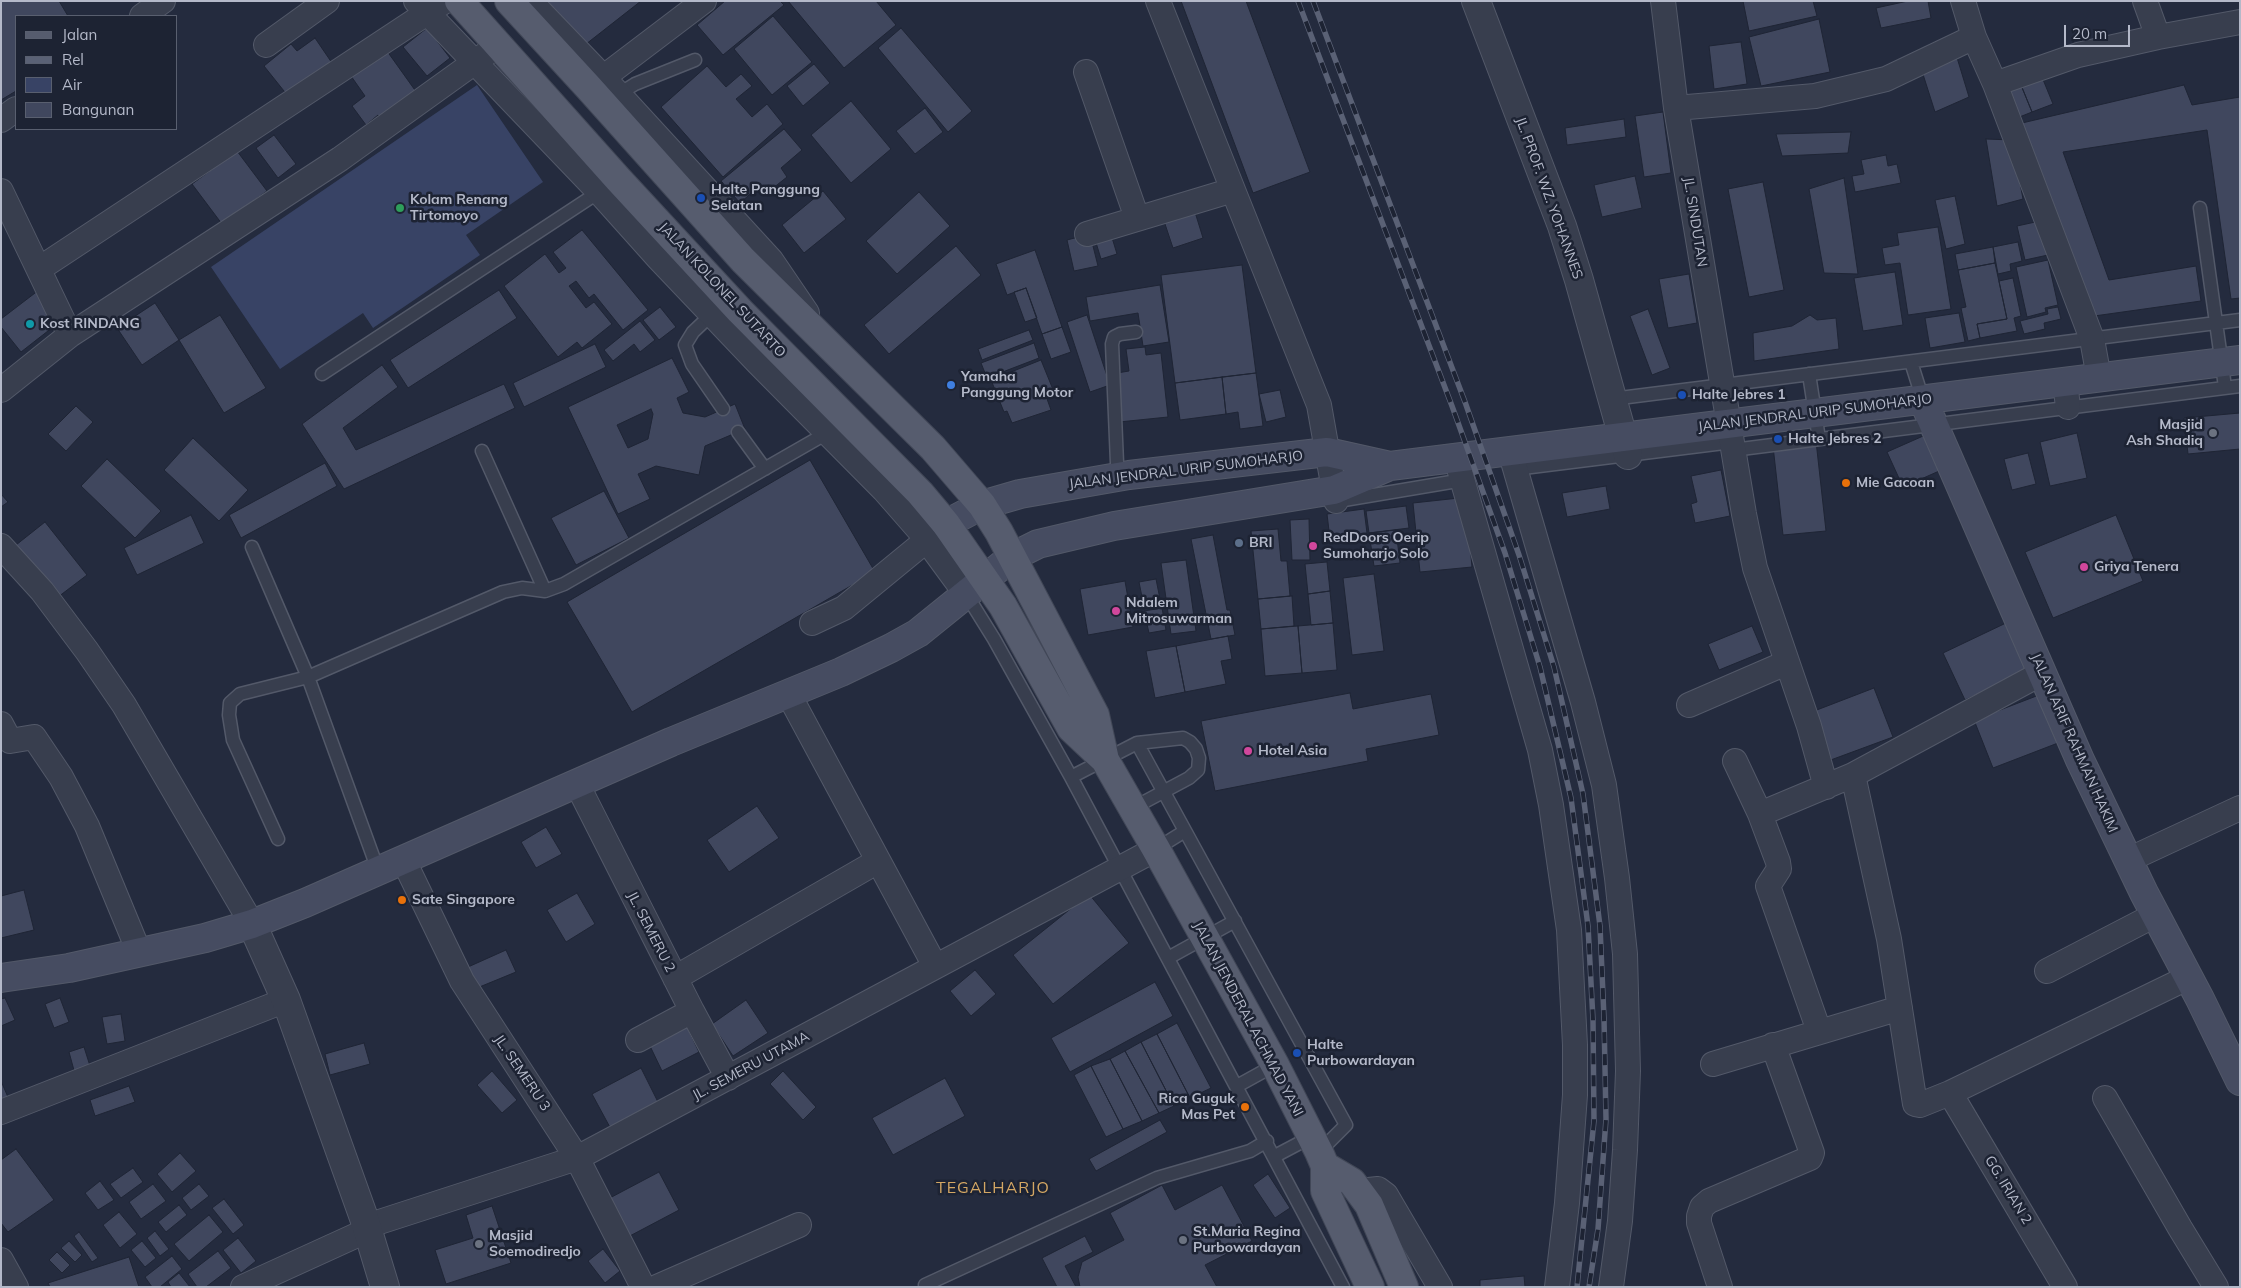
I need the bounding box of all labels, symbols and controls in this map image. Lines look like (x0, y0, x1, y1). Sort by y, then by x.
legend (15, 15, 178, 130)
scale bar (2066, 15, 2132, 47)
text: 20 m (2072, 24, 2107, 43)
text: Jalan (62, 25, 97, 44)
text: Rel (62, 50, 84, 69)
text: Air (62, 75, 82, 94)
text: Bangunan (62, 100, 134, 119)
street label: JL. PROF. WZ. YOHANNES (1512, 115, 1586, 281)
street label: JL. SINDUTAN (1680, 176, 1710, 268)
place label: Halte Panggung Selatan (711, 182, 820, 214)
place label: Kolam Renang Tirtomoyo (410, 192, 508, 224)
marker: Halte Panggung Selatan (695, 192, 707, 204)
marker: Kolam Renang Tirtomoyo (394, 202, 406, 214)
street label: JALAN KOLONEL SUTARTO (655, 219, 789, 361)
place label: Kost RINDANG (40, 316, 140, 332)
marker: Kost RINDANG (24, 318, 36, 330)
place label: Yamaha Panggung Motor (961, 369, 1073, 402)
marker: Yamaha Panggung Motor (945, 379, 957, 391)
place label: Halte Jebres 1 (1692, 387, 1786, 403)
marker: Halte Jebres 1 (1676, 389, 1688, 401)
street label: JALAN JENDRAL URIP SUMOHARJO (1697, 390, 1933, 436)
place label: Masjid Ash Shadiq (2126, 417, 2203, 450)
marker: Masjid Ash Shadiq (2207, 427, 2219, 439)
place label: Halte Jebres 2 (1788, 431, 1882, 447)
marker: Halte Jebres 2 (1772, 433, 1784, 445)
street label: JALAN JENDRAL URIP SUMOHARJO (1068, 447, 1304, 493)
place label: Mie Gacoan (1856, 475, 1935, 491)
marker: Mie Gacoan (1840, 477, 1852, 489)
place label: RedDoors Oerip Sumoharjo Solo (1323, 530, 1429, 562)
place label: BRI (1249, 535, 1272, 551)
marker: BRI (1233, 537, 1245, 549)
marker: RedDoors Oerip Sumoharjo Solo (1307, 540, 1319, 552)
place label: Griya Tenera (2094, 559, 2179, 575)
marker: Griya Tenera (2078, 561, 2090, 573)
place label: Ndalem Mitrosuwarman (1126, 595, 1232, 628)
marker: Ndalem Mitrosuwarman (1110, 605, 1122, 617)
street label: JALAN ARIF RAHMAN HAKIM (2027, 651, 2121, 835)
place label: Hotel Asia (1258, 743, 1327, 759)
marker: Hotel Asia (1242, 745, 1254, 757)
street label: JL. SEMERU 2 (623, 889, 679, 975)
place label: Sate Singapore (412, 892, 515, 908)
marker: Sate Singapore (396, 894, 408, 906)
street label: JALAN JENDERAL ACHMAD YANI (1189, 919, 1307, 1119)
street label: JL. SEMERU UTAMA (690, 1028, 812, 1104)
street label: JL. SEMERU 3 (490, 1032, 554, 1114)
place label: Halte Purbowardayan (1307, 1037, 1415, 1070)
marker: Halte Purbowardayan (1291, 1047, 1303, 1059)
place label: Rica Guguk Mas Pet (1159, 1091, 1235, 1124)
marker: Rica Guguk Mas Pet (1239, 1101, 1251, 1113)
street label: GG. IRIAN 2 (1981, 1153, 2035, 1227)
district label: TEGALHARJO (935, 1178, 1051, 1198)
place label: St.Maria Regina Purbowardayan (1193, 1224, 1301, 1256)
place label: Masjid Soemodiredjo (489, 1228, 581, 1260)
marker: St.Maria Regina Purbowardayan (1177, 1234, 1189, 1246)
marker: Masjid Soemodiredjo (473, 1238, 485, 1250)

